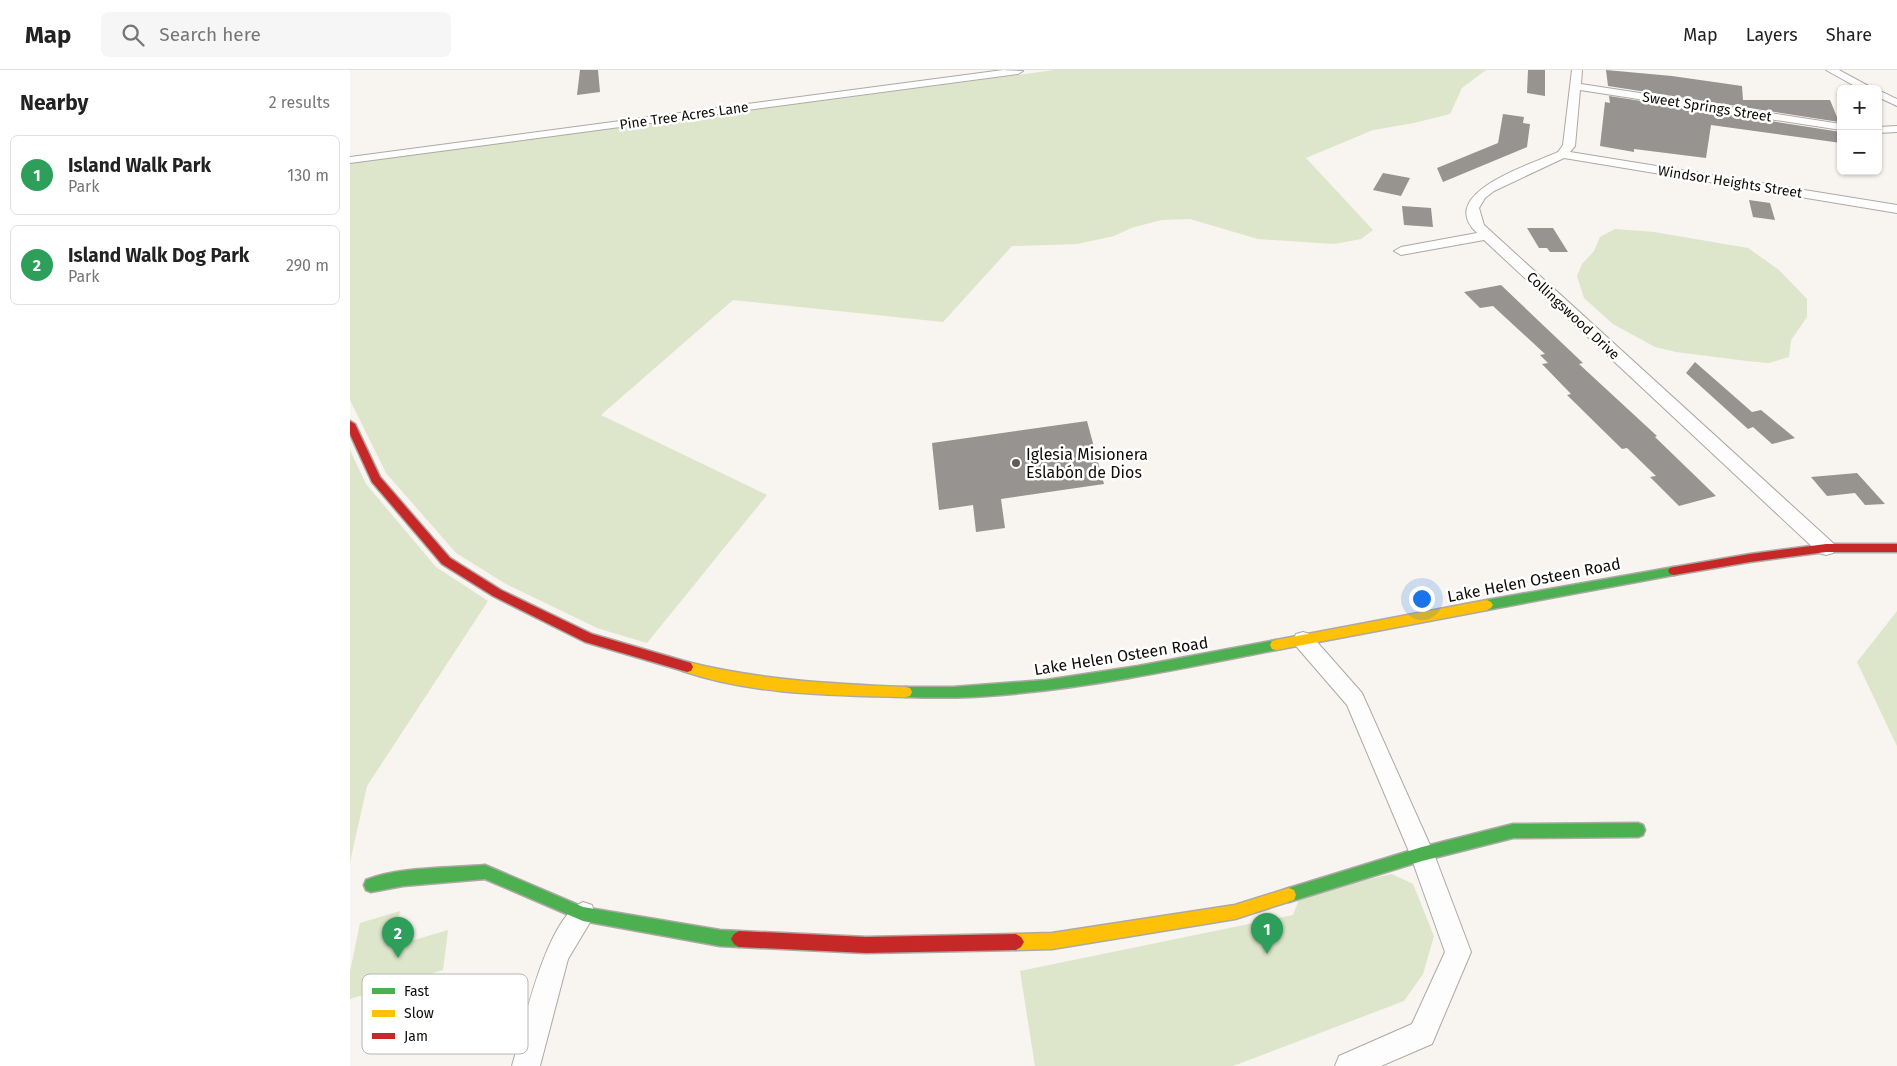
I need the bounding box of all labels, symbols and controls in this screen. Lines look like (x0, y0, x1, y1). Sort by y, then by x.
search box (101, 12, 451, 57)
text: Map (25, 21, 71, 49)
icon: search (119, 21, 147, 49)
text: Search here (159, 23, 261, 46)
text: Map (1683, 24, 1718, 46)
text: Layers (1746, 24, 1798, 46)
text: Share (1826, 24, 1872, 46)
map controls (1837, 85, 1882, 175)
button: + (1837, 85, 1882, 130)
street label: Sweet Springs Street (1641, 88, 1774, 126)
text: Nearby (20, 90, 88, 116)
text: 2 results (269, 93, 330, 112)
street label: Pine Tree Acres Lane (618, 99, 750, 133)
button: − (1837, 130, 1882, 175)
text: Island Walk Park (68, 154, 211, 177)
street label: Windsor Heights Street (1657, 162, 1804, 202)
text: 1 (33, 166, 41, 185)
text: 130 m (287, 166, 329, 185)
text: Park (68, 177, 100, 196)
text: Island Walk Dog Park (68, 244, 249, 267)
text: 2 (33, 256, 41, 275)
text: 290 m (286, 256, 329, 275)
text: Park (68, 267, 100, 286)
street label: Collingswood Drive (1523, 269, 1623, 363)
place label: Iglesia Misionera Eslabón de Dios (1026, 445, 1148, 482)
marker: Iglesia Misionera Eslabón de Dios (1010, 457, 1022, 469)
street label: Lake Helen Osteen Road (1446, 554, 1622, 606)
your location (1409, 586, 1435, 612)
street label: Lake Helen Osteen Road (1033, 633, 1209, 679)
pin: 1 (1251, 913, 1283, 954)
pin: 2 (382, 917, 414, 958)
legend (362, 974, 528, 1054)
text: Fast (404, 983, 430, 1000)
text: Slow (404, 1005, 434, 1022)
text: Jam (404, 1028, 428, 1045)

